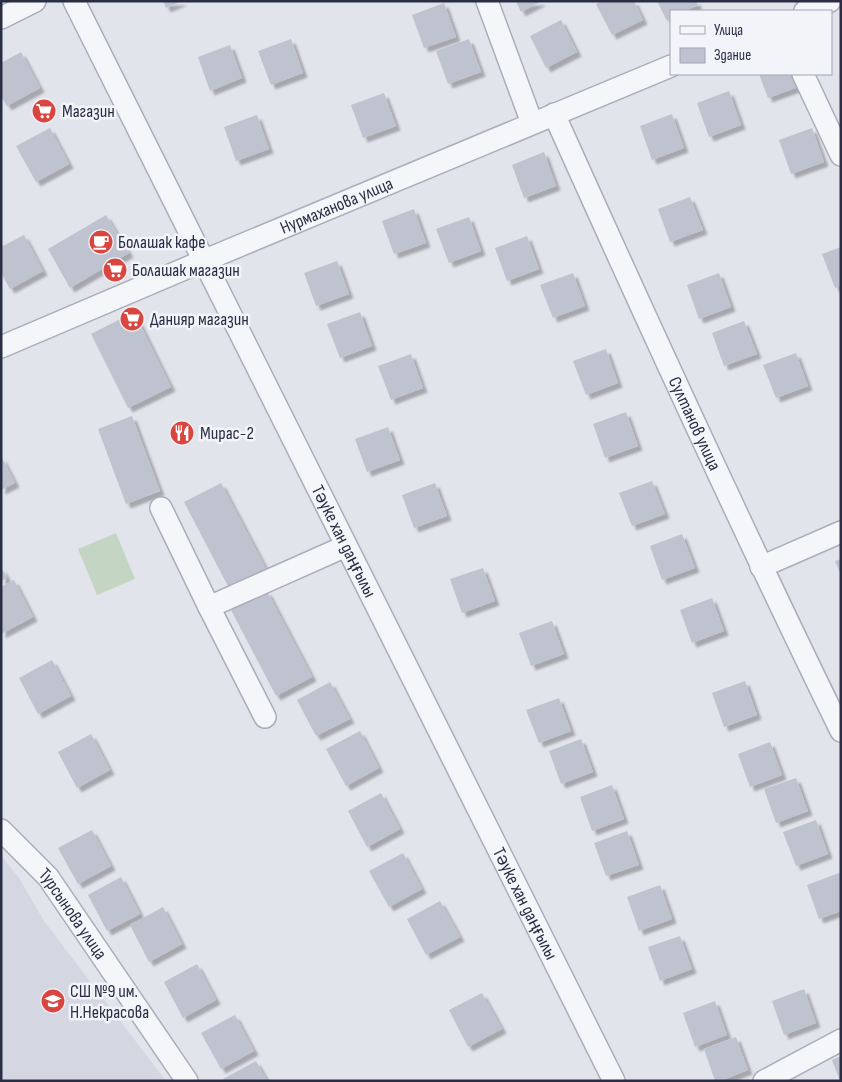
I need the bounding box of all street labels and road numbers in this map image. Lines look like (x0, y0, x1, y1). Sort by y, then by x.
street label: Нурмаханова улица (277, 173, 396, 239)
street label: Султанов улица (664, 373, 725, 474)
street label: Тәуке хан даңғылы (307, 482, 380, 601)
street label: Тәуке хан даңғылы (488, 844, 562, 963)
street label: Турсынова улица (34, 864, 111, 964)

